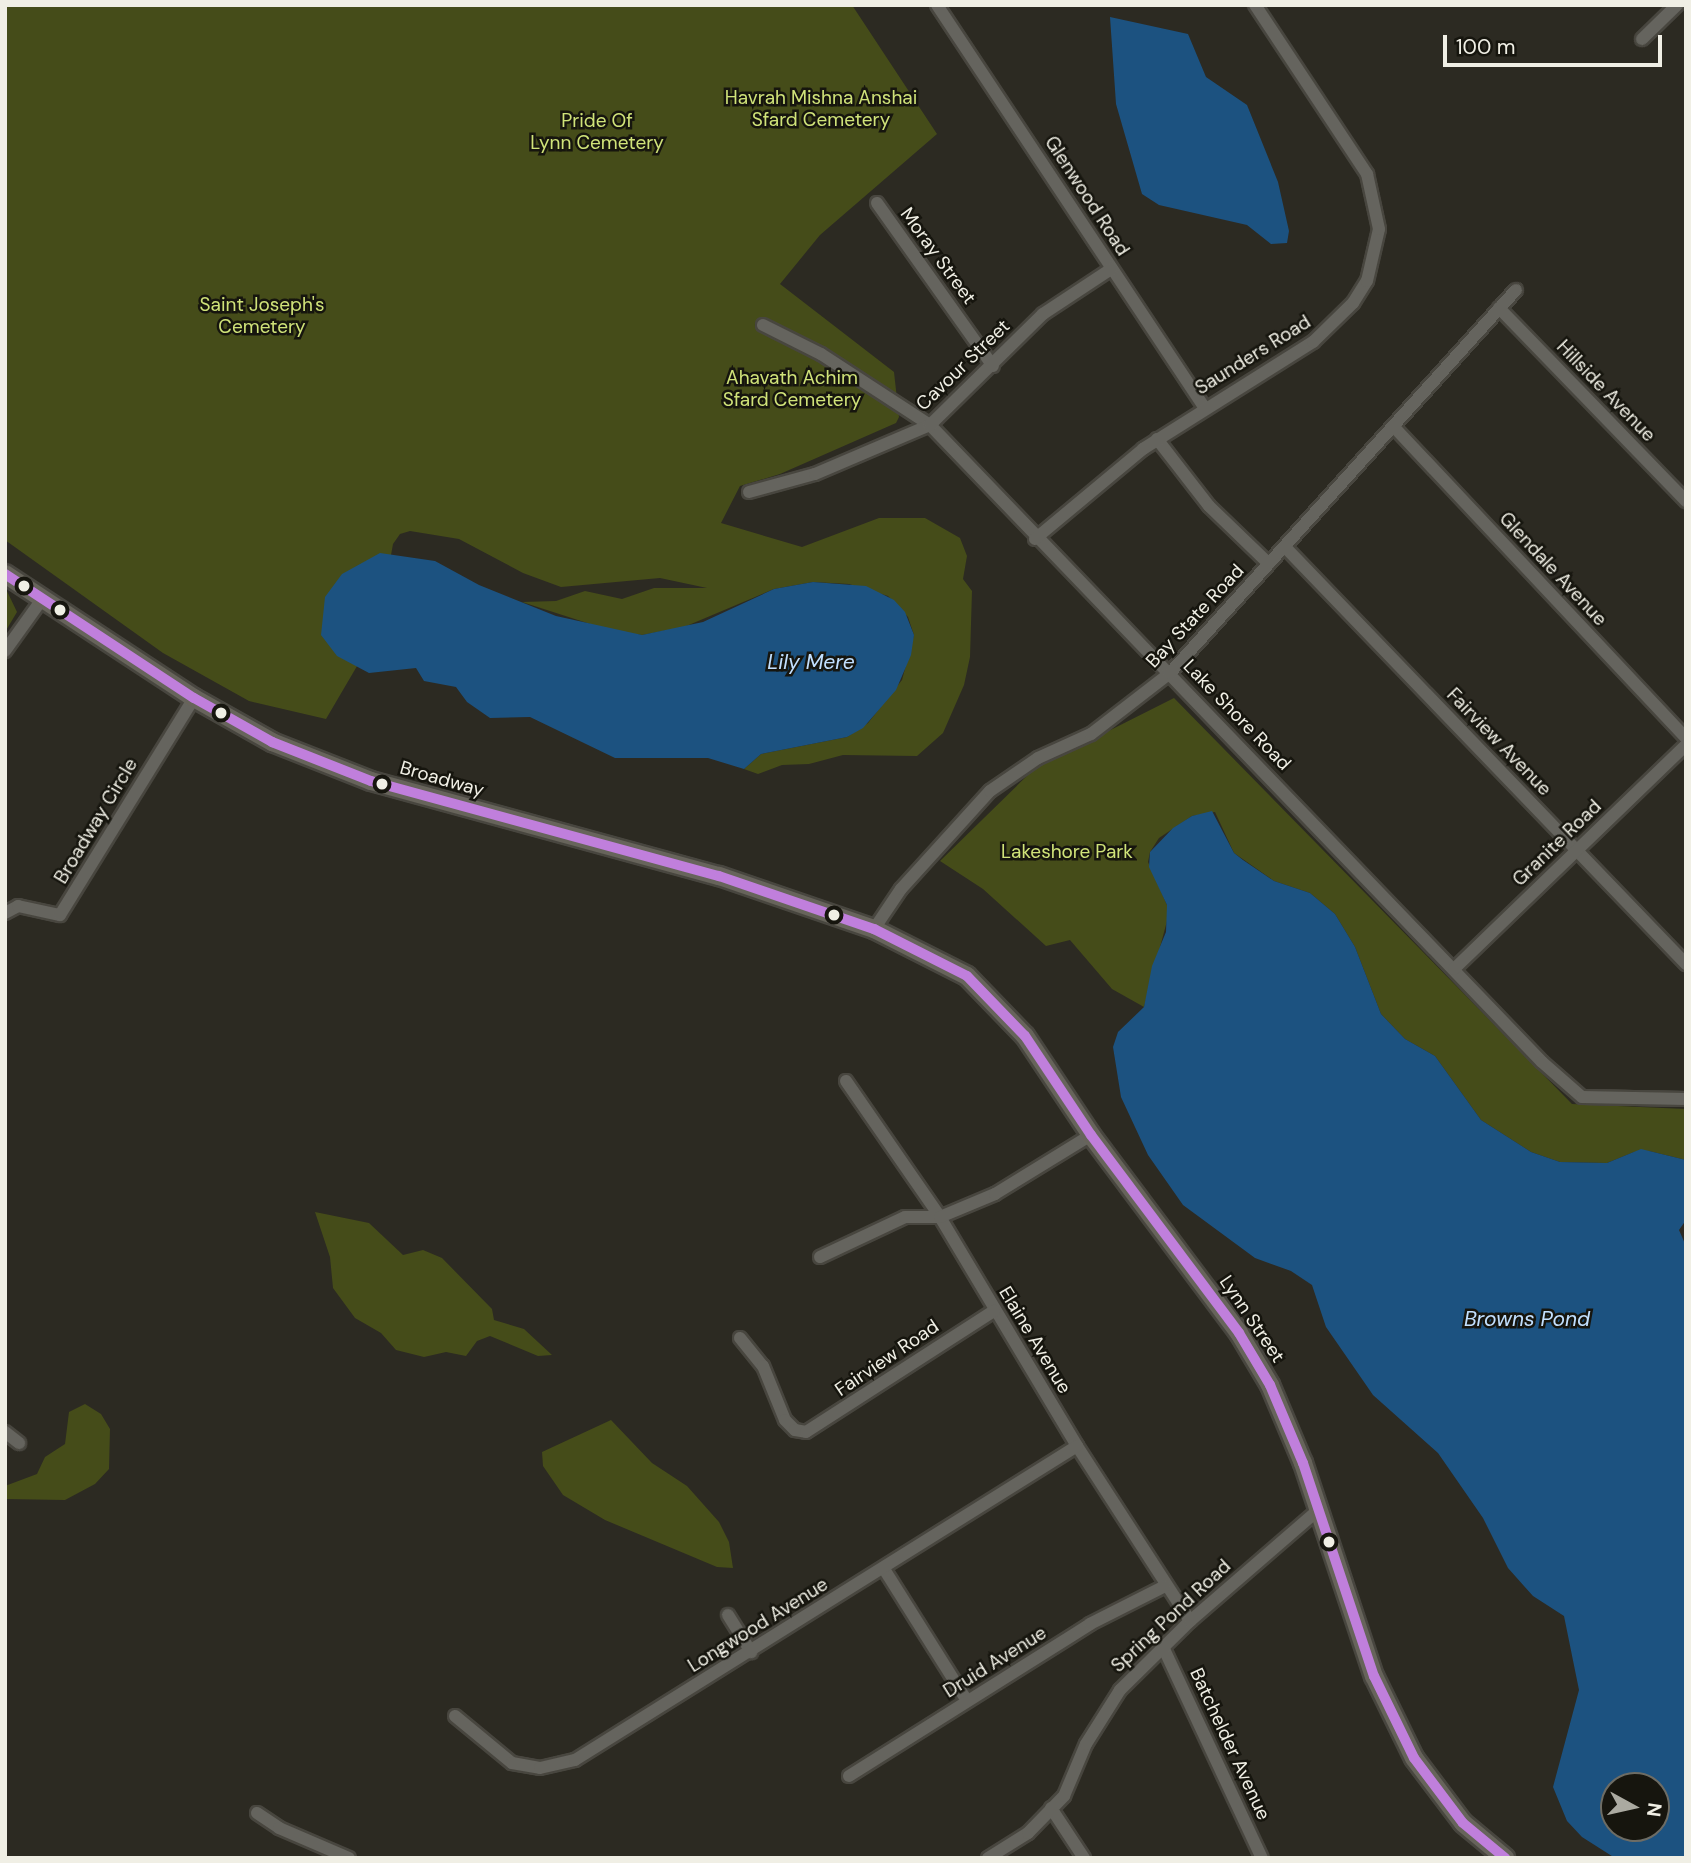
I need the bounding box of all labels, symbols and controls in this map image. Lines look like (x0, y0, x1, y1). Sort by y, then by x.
scale bar (1446, 21, 1665, 65)
text: 100 m (1456, 33, 1516, 61)
park label: Havrah Mishna Anshai Sfard Cemetery (725, 87, 917, 131)
park label: Pride Of Lynn Cemetery (530, 110, 664, 154)
street label: Glenwood Road (1040, 132, 1134, 260)
street label: Moray Street (895, 203, 981, 309)
park label: Saint Joseph's Cemetery (200, 294, 324, 338)
street label: Saunders Road (1191, 310, 1315, 400)
street label: Cavour Street (911, 315, 1015, 415)
street label: Hillside Avenue (1552, 335, 1660, 447)
park label: Ahavath Achim Sfard Cemetery (723, 367, 861, 411)
street label: Glendale Avenue (1494, 507, 1612, 631)
street label: Bay State Road (1141, 560, 1249, 672)
unlabelled marker (17, 579, 31, 593)
unlabelled marker (53, 603, 67, 617)
water label: Lily Mere (767, 649, 855, 675)
street label: Lake Shore Road (1178, 655, 1296, 775)
street label: Fairview Avenue (1442, 684, 1556, 800)
unlabelled marker (214, 706, 228, 720)
street label: Broadway Circle (50, 754, 142, 888)
street label: Broadway (397, 756, 487, 802)
unlabelled marker (375, 777, 389, 791)
street label: Granite Road (1508, 795, 1606, 891)
park label: Lakeshore Park (1001, 841, 1133, 863)
unlabelled marker (827, 908, 841, 922)
street label: Lynn Street (1215, 1271, 1289, 1367)
street label: Elaine Avenue (994, 1282, 1076, 1398)
water label: Browns Pond (1464, 1306, 1590, 1332)
street label: Fairview Road (831, 1315, 943, 1401)
unlabelled marker (1322, 1535, 1336, 1549)
street label: Spring Pond Road (1107, 1555, 1235, 1677)
street label: Longwood Avenue (684, 1573, 832, 1677)
street label: Druid Avenue (939, 1621, 1051, 1703)
street label: Batchelder Avenue (1185, 1664, 1275, 1824)
north arrow (1600, 1772, 1670, 1842)
text: N (1641, 1801, 1668, 1818)

